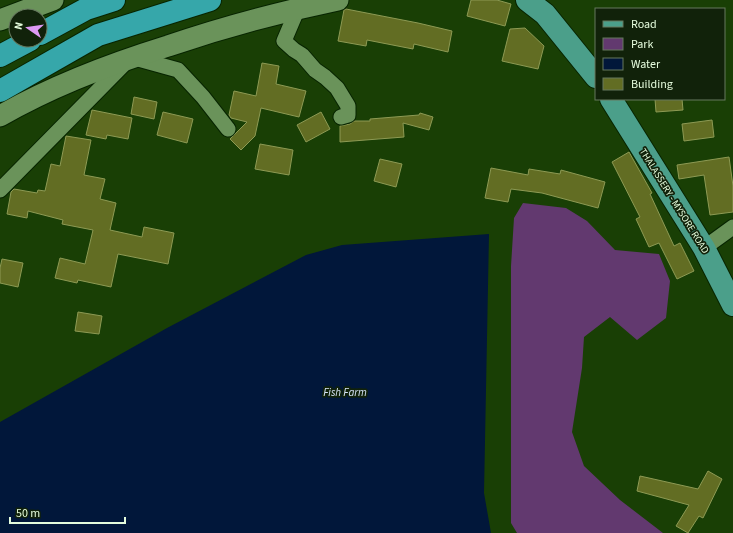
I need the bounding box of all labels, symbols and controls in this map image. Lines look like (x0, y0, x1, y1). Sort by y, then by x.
north arrow (8, 8, 48, 48)
legend (595, 8, 725, 100)
text: Road (631, 16, 657, 33)
text: N (11, 21, 27, 31)
text: Park (631, 36, 653, 53)
text: Water (631, 56, 661, 73)
text: Building (631, 76, 673, 93)
street label: THALASSERY - MYSORE ROAD (636, 146, 712, 256)
water label: Fish Farm (323, 385, 367, 400)
scale bar (10, 499, 125, 525)
text: 50 m (16, 505, 40, 522)

